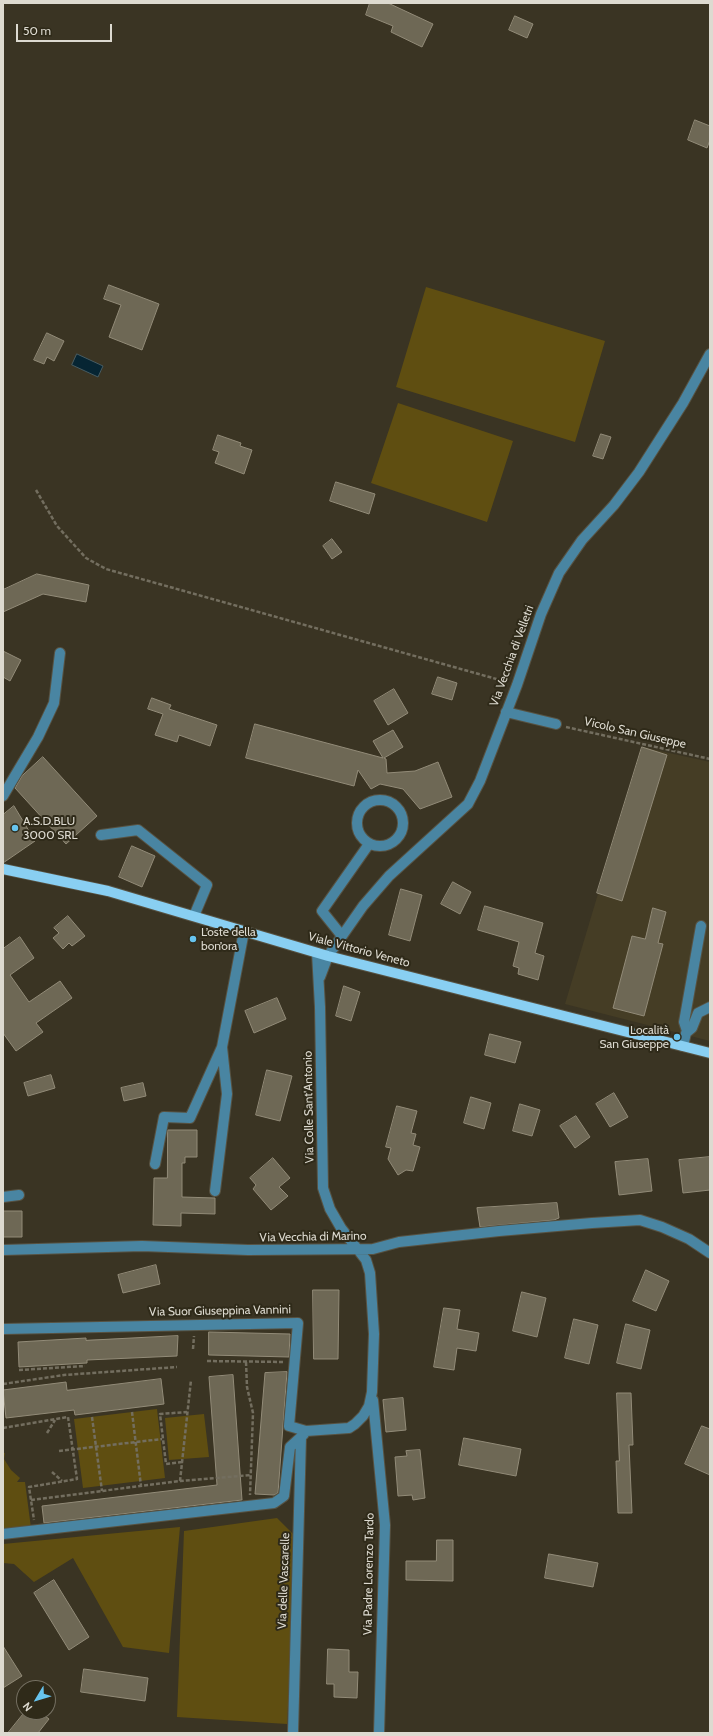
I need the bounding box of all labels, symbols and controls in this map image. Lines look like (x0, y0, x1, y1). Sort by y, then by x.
scale bar (18, 16, 114, 42)
text: 50 m (23, 23, 51, 38)
street label: Via Vecchia di Velletri (487, 603, 537, 709)
street label: Vicolo San Giuseppe (583, 714, 687, 752)
place label: A.S.D.BLU 3000 SRL (23, 814, 78, 842)
marker: A.S.D.BLU 3000 SRL (10, 823, 20, 833)
place label: L’oste della bon’ora (201, 925, 256, 953)
street label: Viale Vittorio Veneto (307, 930, 411, 970)
marker: L’oste della bon’ora (188, 934, 198, 944)
place label: Località San Giuseppe (599, 1023, 669, 1051)
marker: Località San Giuseppe (672, 1032, 682, 1042)
street label: Via Colle Sant'Antonio (301, 1051, 317, 1163)
street label: Via Vecchia di Marino (259, 1229, 367, 1245)
street label: Via Suor Giuseppina Vannini (149, 1303, 291, 1319)
street label: Via Padre Lorenzo Tardo (361, 1513, 377, 1635)
street label: Via delle Vascarelle (275, 1533, 293, 1629)
north arrow (16, 1680, 56, 1720)
text: N (19, 1699, 35, 1714)

